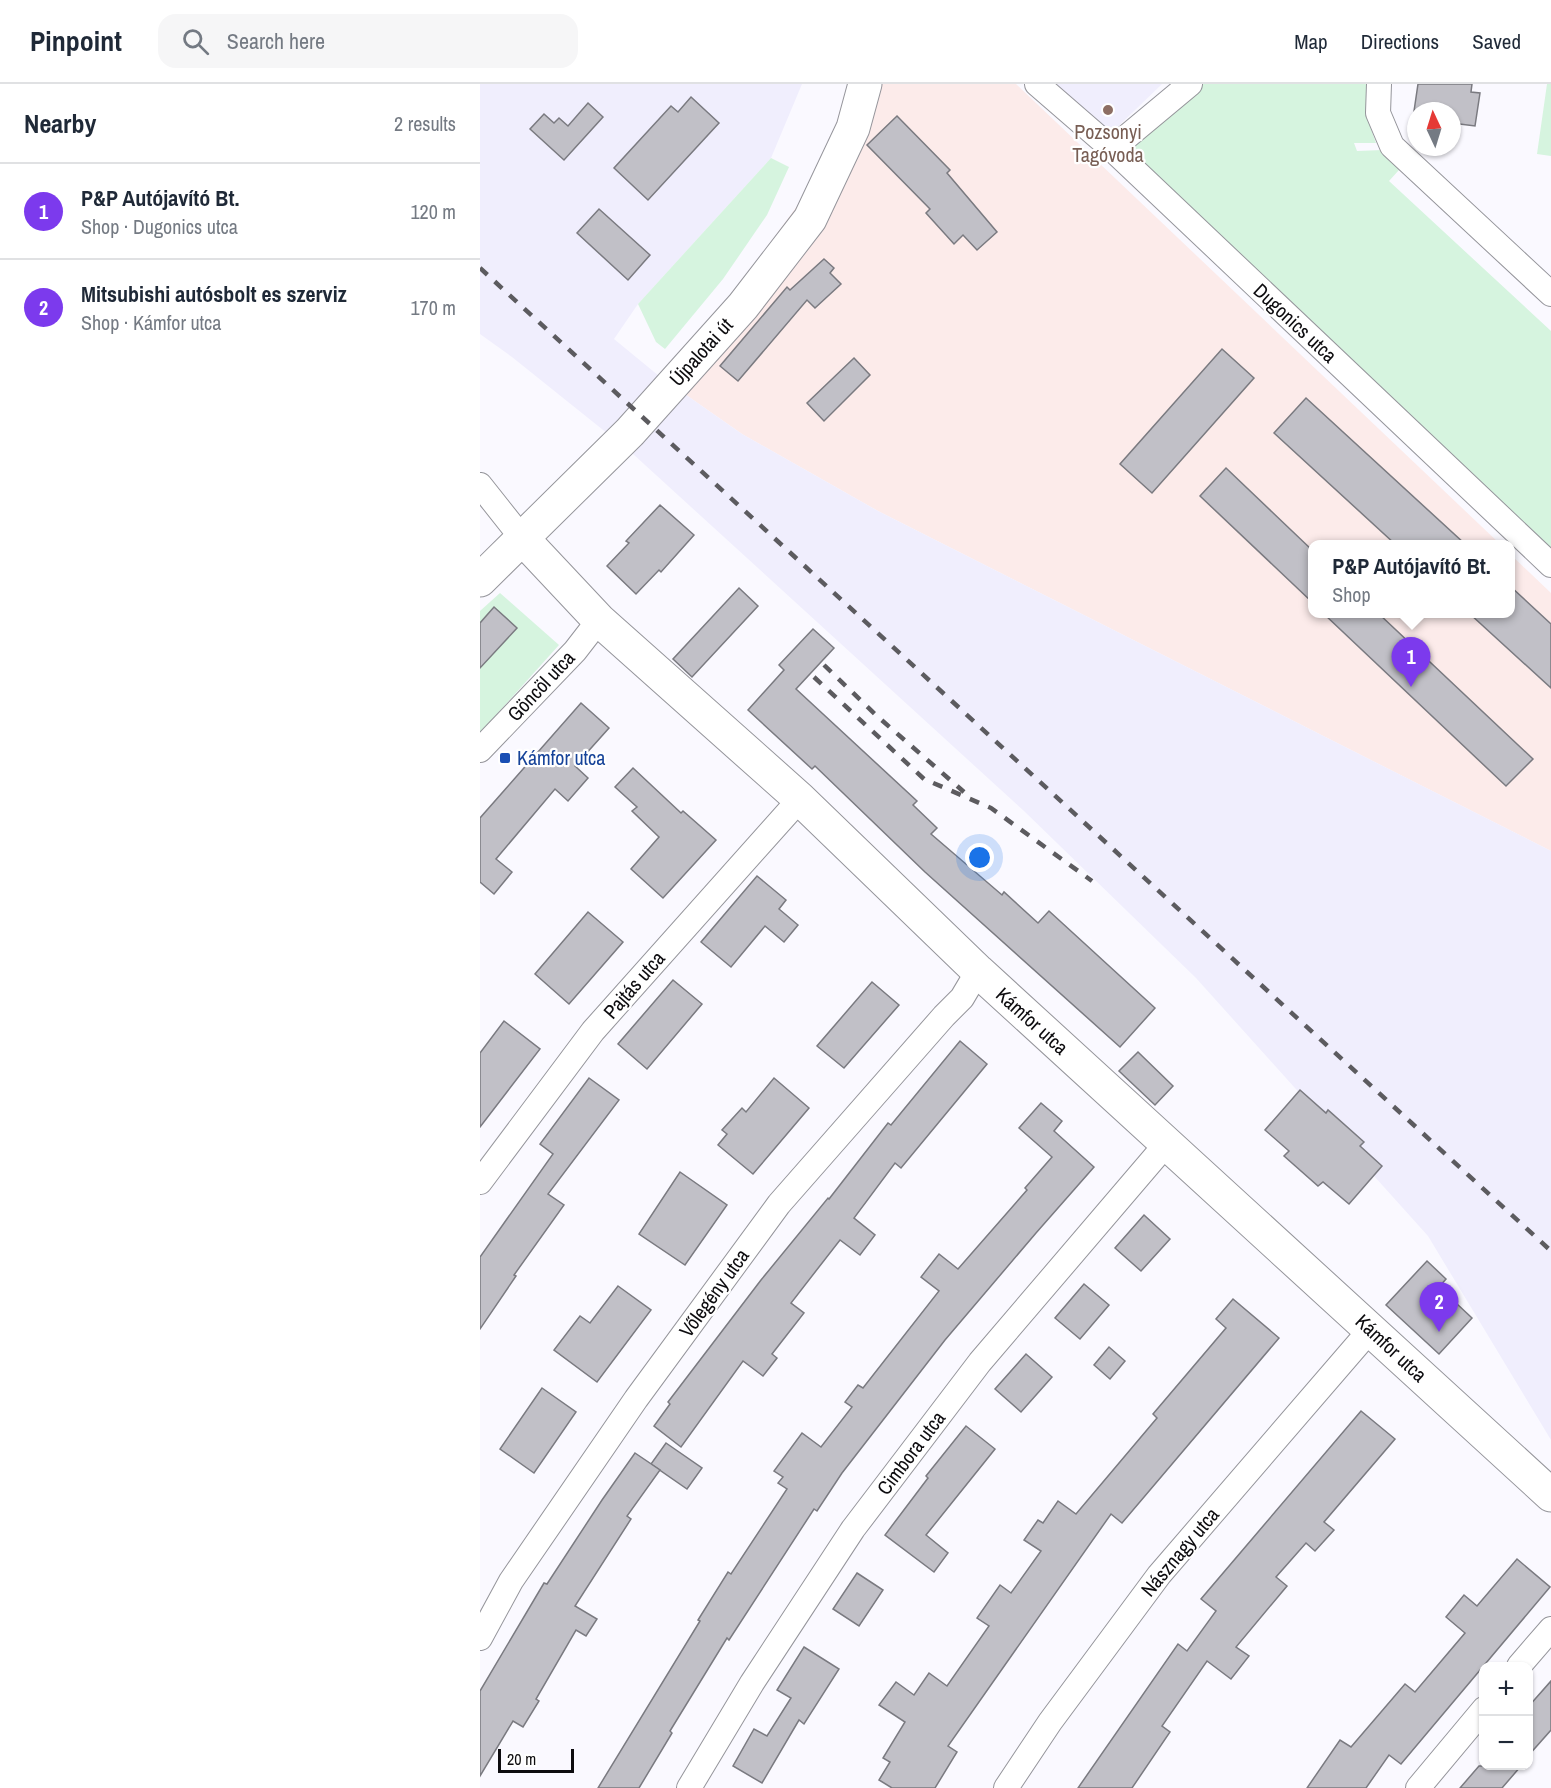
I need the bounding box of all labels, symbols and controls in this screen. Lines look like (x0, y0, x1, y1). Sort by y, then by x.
search box (158, 14, 578, 68)
text: Pinpoint (30, 22, 122, 60)
icon: search (179, 25, 212, 58)
text: Search here (227, 26, 325, 56)
text: Map (1294, 27, 1328, 56)
text: Directions (1361, 27, 1439, 56)
text: Saved (1472, 27, 1521, 56)
north arrow (1407, 102, 1461, 156)
marker: Pozsonyi Tagóvoda (1101, 103, 1115, 117)
text: Nearby (24, 106, 96, 141)
text: 2 results (394, 110, 456, 137)
place label: Pozsonyi Tagóvoda (1072, 118, 1144, 168)
text: P&P Autójavító Bt. (81, 183, 239, 213)
text: 1 (39, 198, 48, 225)
text: 120 m (410, 198, 456, 225)
text: Shop · Dugonics utca (81, 213, 238, 240)
street label: Dugonics utca (1248, 277, 1343, 368)
text: Mitsubishi autósbolt es szerviz (81, 279, 347, 309)
text: 2 (39, 294, 48, 321)
text: 170 m (410, 294, 456, 321)
text: Shop · Kámfor utca (81, 309, 221, 336)
street label: Újpalotai út (663, 311, 739, 392)
popup (1308, 540, 1515, 618)
text: P&P Autójavító Bt. (1332, 551, 1491, 581)
text: Shop (1332, 581, 1371, 608)
pin: 1 (1392, 638, 1430, 687)
street label: Göncöl utca (501, 644, 580, 727)
place label: Kámfor utca (517, 744, 605, 771)
marker: Kámfor utca (498, 751, 512, 765)
your location (965, 843, 994, 872)
street label: Pajtás utca (597, 945, 670, 1024)
street label: Kámfor utca (990, 981, 1074, 1060)
street label: Vőlegény utca (672, 1243, 755, 1342)
pin: 2 (1420, 1282, 1458, 1332)
street label: Kámfor utca (1350, 1308, 1433, 1388)
street label: Cimbora utca (870, 1405, 951, 1500)
street label: Násznagy utca (1134, 1501, 1225, 1602)
map controls (1479, 1662, 1533, 1770)
button: + (1479, 1662, 1533, 1716)
button: − (1479, 1716, 1533, 1770)
scale bar (498, 1746, 574, 1774)
text: 20 m (507, 1748, 536, 1770)

